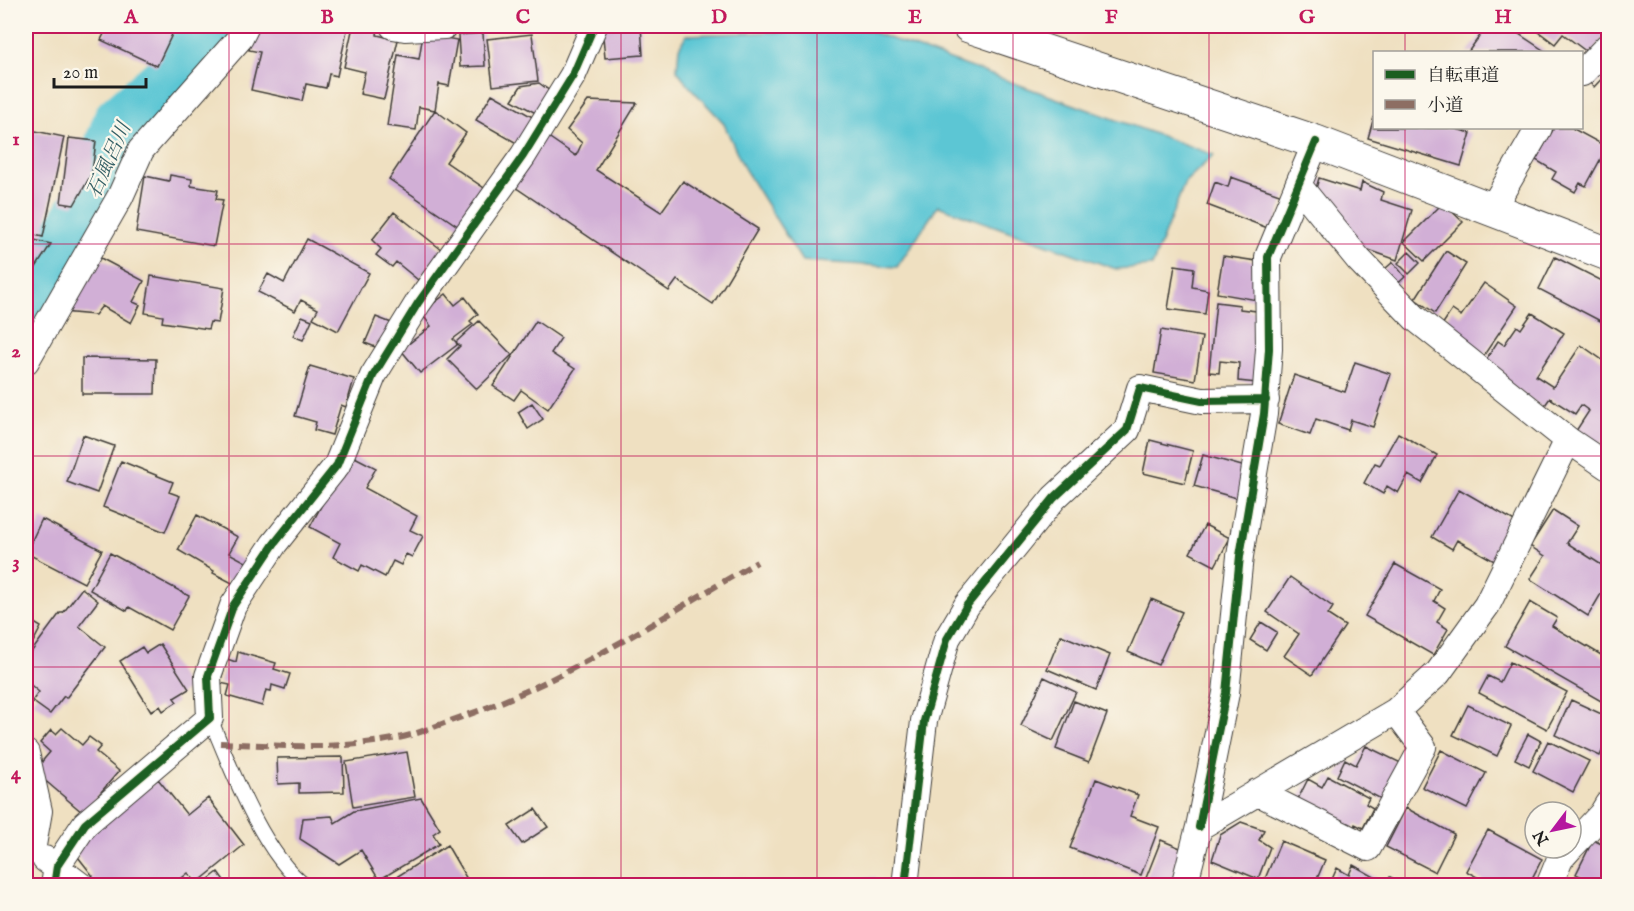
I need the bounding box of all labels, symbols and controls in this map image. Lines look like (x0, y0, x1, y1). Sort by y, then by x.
text: A (123, 5, 139, 30)
text: B (320, 5, 334, 30)
text: C (516, 5, 530, 30)
text: D (711, 5, 727, 30)
text: E (908, 5, 922, 30)
text: F (1105, 5, 1118, 30)
text: G (1299, 5, 1316, 30)
text: H (1494, 5, 1512, 30)
scale bar (54, 51, 146, 89)
legend (1373, 51, 1583, 129)
text: 20 m (63, 62, 98, 85)
text: 自転車道 (1427, 65, 1499, 88)
text: 小道 (1427, 95, 1463, 118)
water label: 石風呂川 (82, 117, 138, 202)
text: 1 (12, 127, 20, 152)
text: 2 (11, 339, 21, 364)
text: 3 (12, 550, 20, 575)
text: 4 (11, 761, 22, 786)
north arrow (1523, 800, 1583, 860)
text: N (1530, 826, 1555, 849)

